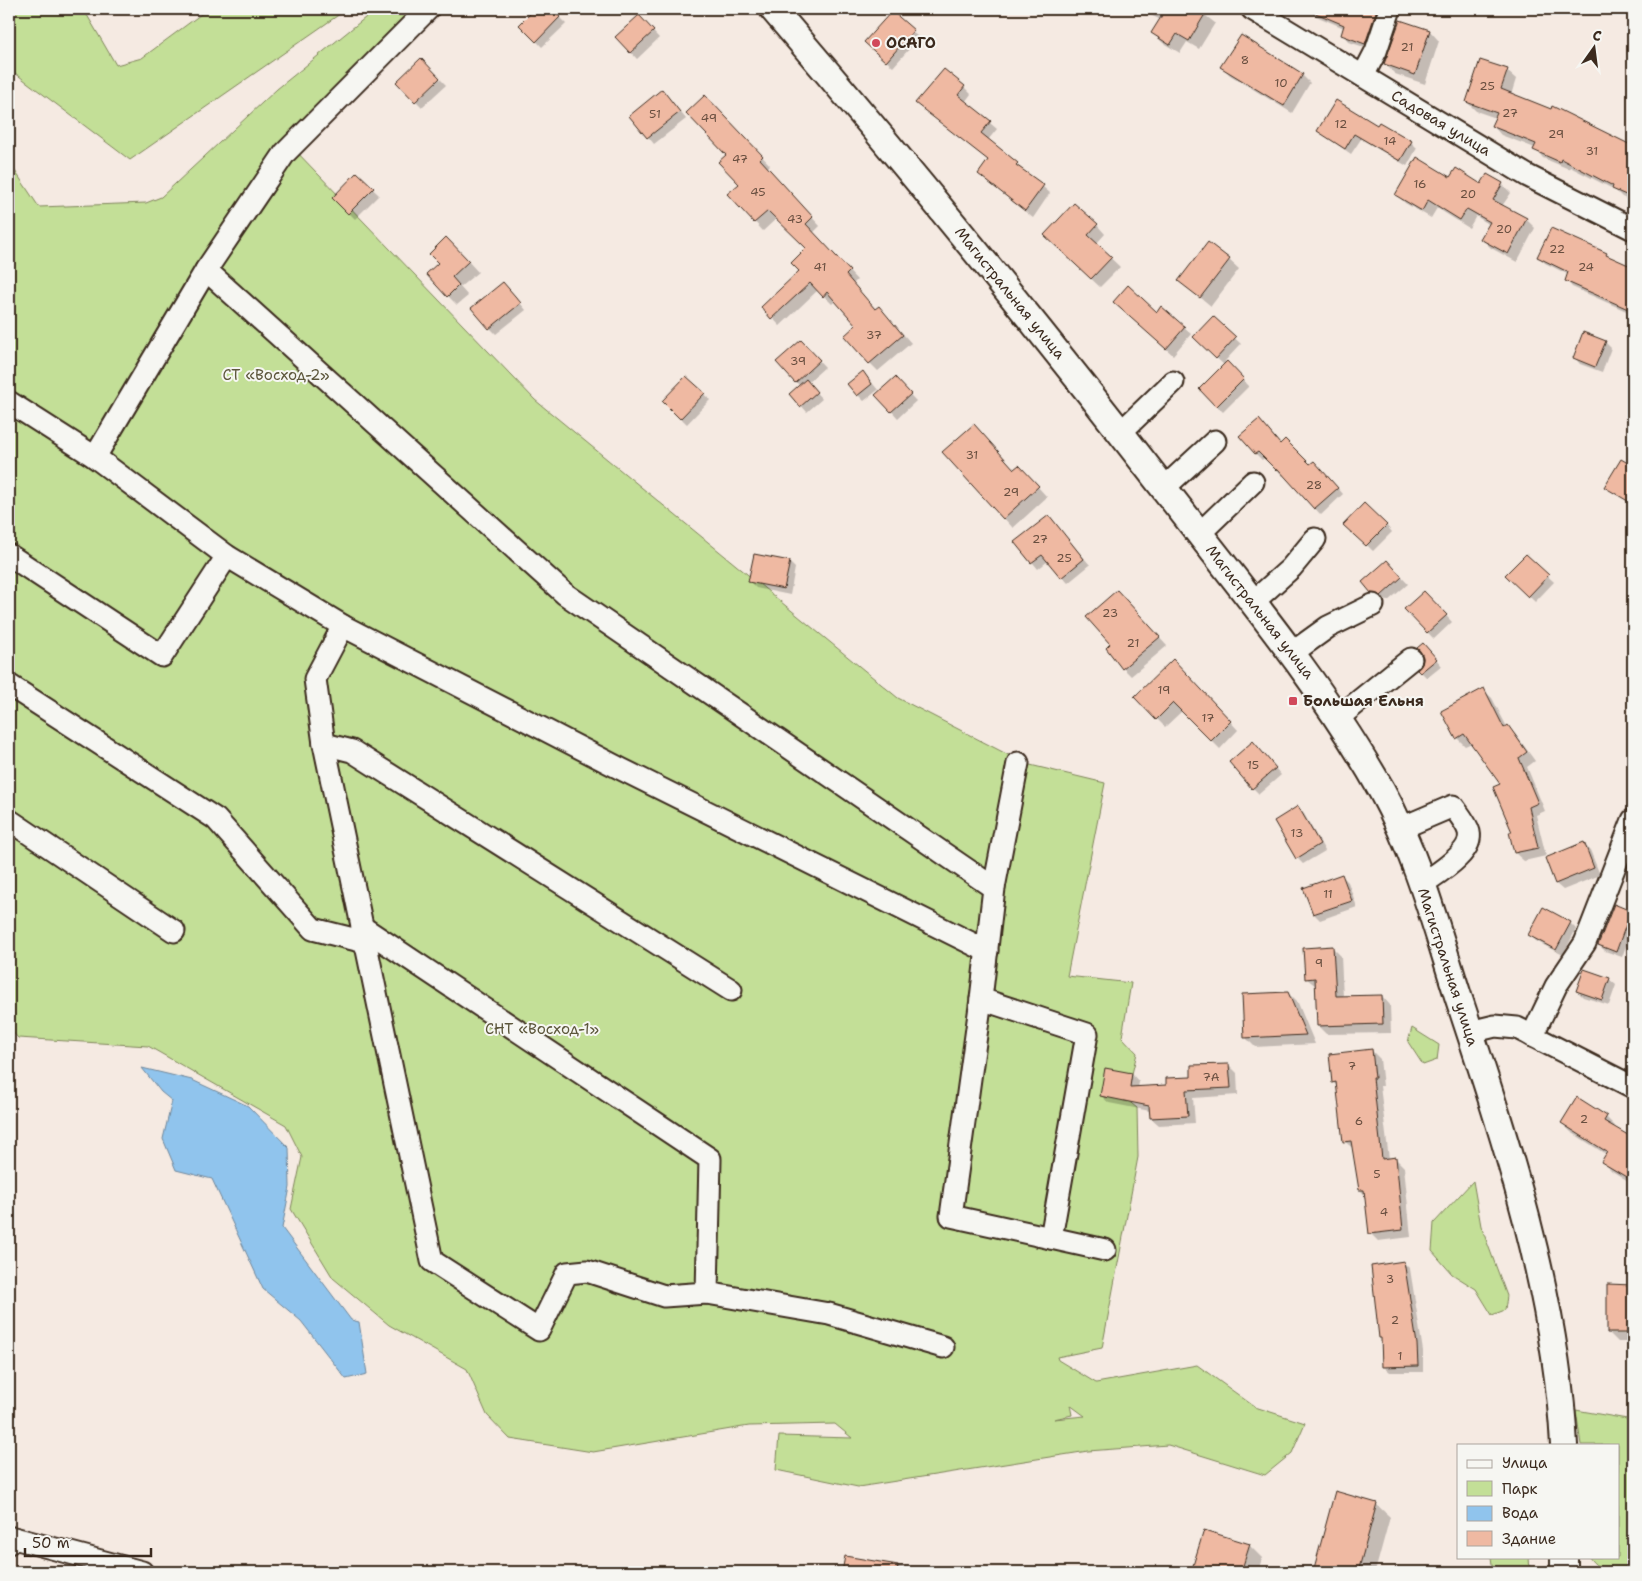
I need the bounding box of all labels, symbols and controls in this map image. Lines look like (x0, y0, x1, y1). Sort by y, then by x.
north arrow (1570, 22, 1620, 72)
text: С (1591, 26, 1603, 45)
place label: ОСАГО (886, 33, 936, 53)
marker: ОСАГО (870, 37, 882, 49)
house number: 21 (1401, 39, 1413, 55)
house number: 8 (1241, 52, 1249, 68)
house number: 10 (1274, 75, 1288, 91)
house number: 25 (1479, 78, 1495, 94)
street label: Садовая улица (1388, 85, 1495, 161)
house number: 27 (1502, 105, 1518, 121)
house number: 51 (649, 106, 661, 122)
house number: 49 (701, 110, 717, 126)
house number: 12 (1335, 116, 1347, 132)
house number: 29 (1548, 126, 1564, 142)
house number: 14 (1384, 133, 1396, 149)
house number: 31 (1586, 143, 1598, 159)
house number: 47 (732, 151, 748, 167)
house number: 16 (1413, 176, 1427, 192)
house number: 45 (750, 184, 766, 200)
house number: 20 (1460, 186, 1476, 202)
house number: 43 (787, 211, 803, 227)
house number: 20 (1496, 221, 1512, 237)
street label: Магистральная улица (950, 223, 1070, 364)
house number: 22 (1549, 241, 1565, 257)
house number: 41 (814, 259, 826, 275)
house number: 24 (1578, 259, 1594, 275)
house number: 37 (866, 327, 882, 343)
house number: 39 (790, 353, 806, 369)
park label: СТ «Восход-2» (222, 365, 330, 385)
house number: 31 (966, 447, 978, 463)
house number: 28 (1306, 477, 1322, 493)
house number: 29 (1003, 484, 1019, 500)
house number: 27 (1032, 531, 1048, 547)
street label: Магистральная улица (1201, 541, 1319, 684)
house number: 25 (1056, 550, 1072, 566)
house number: 23 (1102, 605, 1118, 621)
house number: 21 (1127, 635, 1139, 651)
house number: 19 (1158, 682, 1170, 698)
place label: Большая Ельня (1303, 691, 1424, 711)
marker: Большая Ельня (1287, 695, 1299, 707)
house number: 17 (1202, 710, 1214, 726)
house number: 15 (1247, 757, 1259, 773)
house number: 13 (1291, 825, 1303, 841)
street label: Магистральная улица (1413, 885, 1483, 1049)
house number: 11 (1323, 886, 1333, 902)
house number: 9 (1315, 955, 1323, 971)
park label: СНТ «Восход-1» (485, 1019, 599, 1039)
house number: 7 (1348, 1058, 1356, 1074)
house number: 7А (1202, 1069, 1220, 1085)
house number: 2 (1580, 1111, 1588, 1127)
house number: 6 (1355, 1113, 1363, 1129)
house number: 5 (1373, 1166, 1381, 1182)
house number: 4 (1380, 1204, 1388, 1220)
house number: 3 (1386, 1271, 1394, 1287)
house number: 2 (1391, 1312, 1399, 1328)
house number: 1 (1397, 1348, 1403, 1364)
legend (1457, 1444, 1620, 1558)
text: Улица (1502, 1453, 1548, 1473)
text: Парк (1502, 1479, 1538, 1499)
text: Вода (1502, 1503, 1539, 1523)
scale bar (25, 1526, 151, 1558)
text: Здание (1502, 1529, 1556, 1549)
text: 50 m (32, 1533, 70, 1553)

